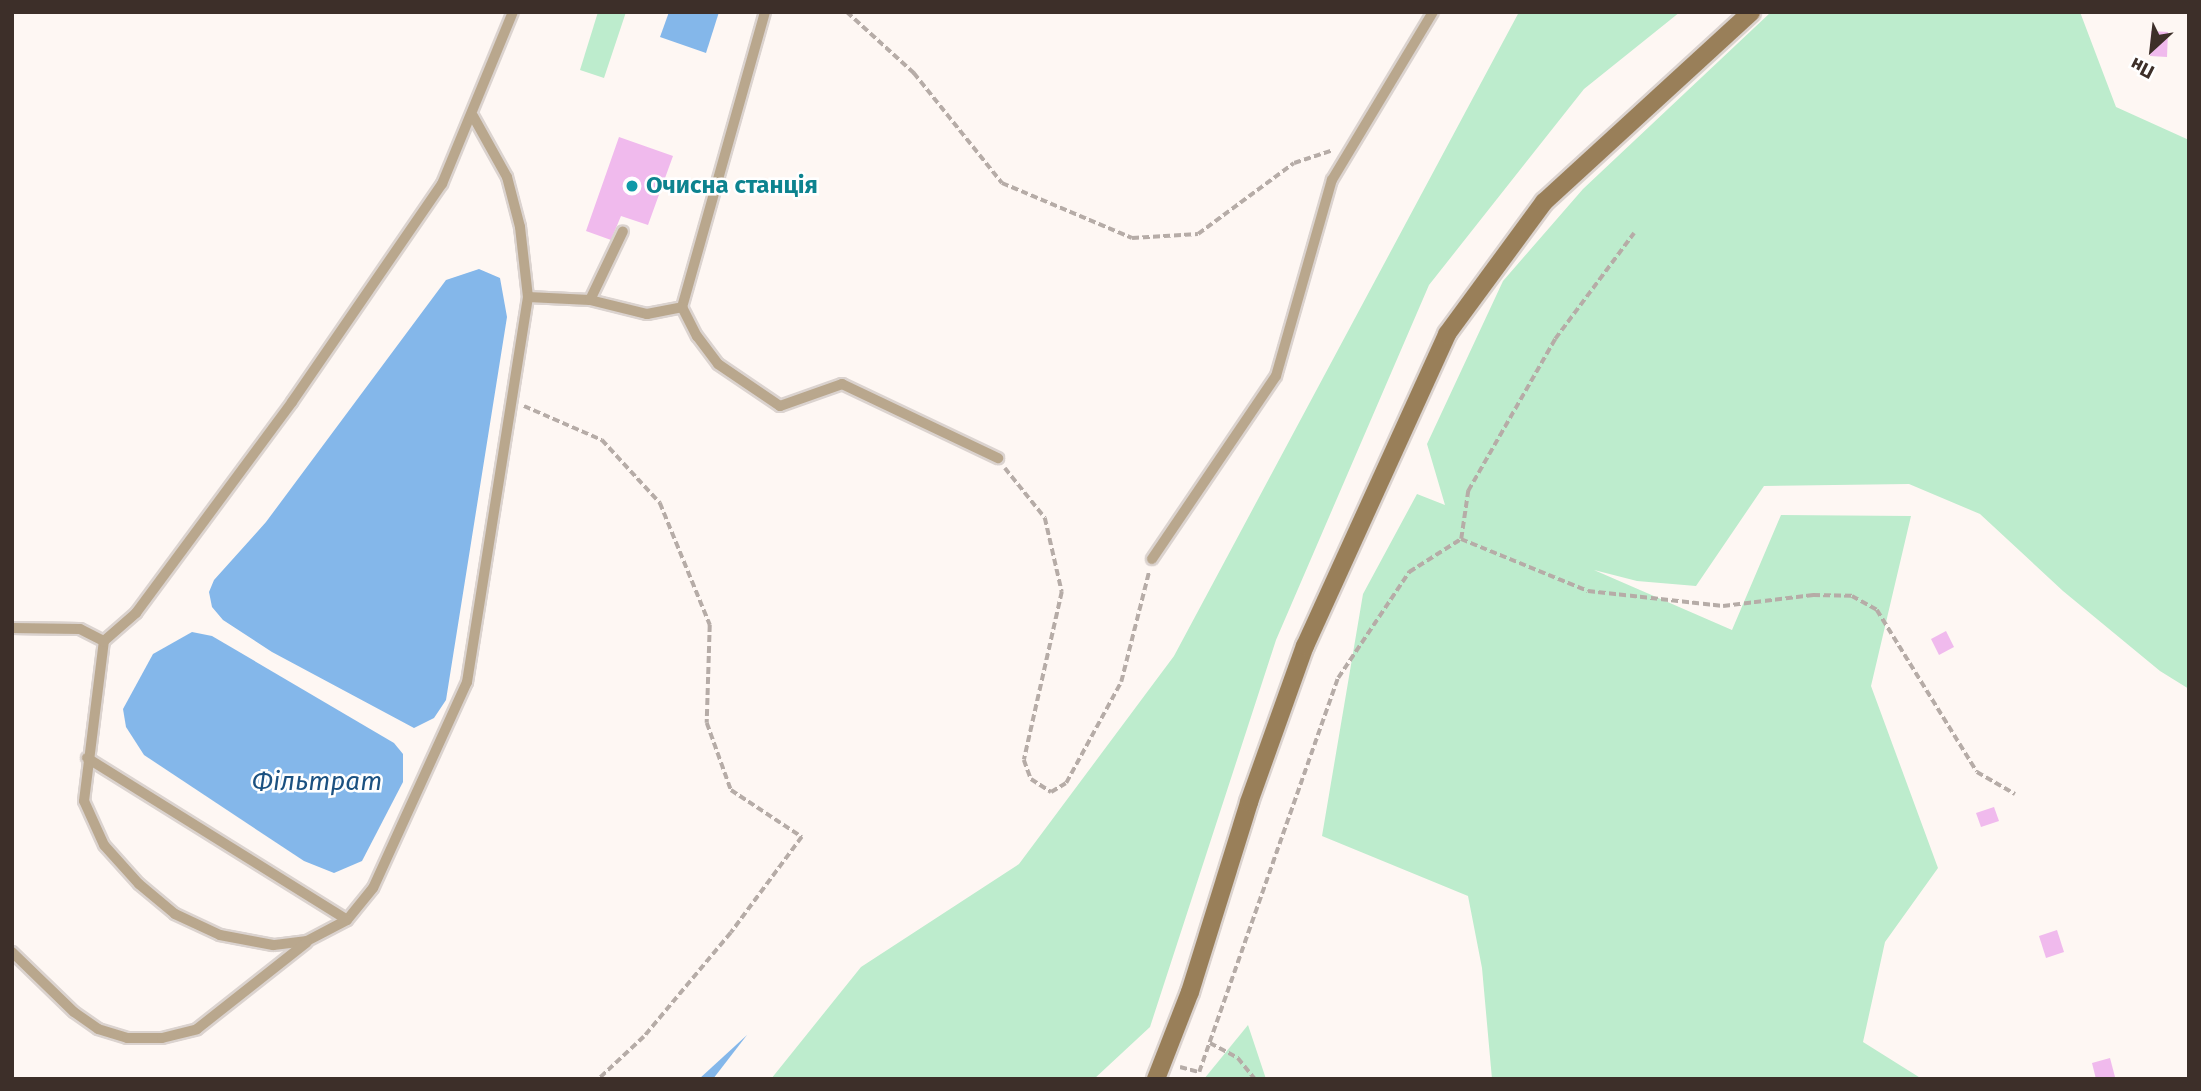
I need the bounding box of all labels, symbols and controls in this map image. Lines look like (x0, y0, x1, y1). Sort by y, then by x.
north arrow (2117, 14, 2187, 84)
text: Пн (2126, 53, 2158, 84)
place label: Очисна станція (646, 172, 818, 200)
marker: Очисна станція (624, 178, 640, 194)
water label: Фільтрат (252, 766, 382, 798)

